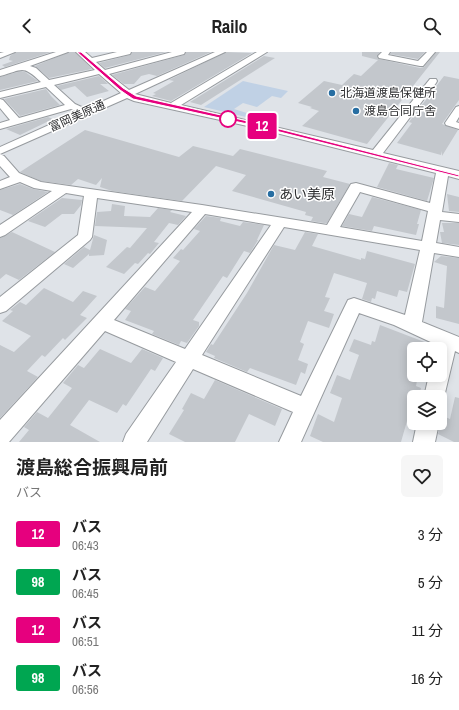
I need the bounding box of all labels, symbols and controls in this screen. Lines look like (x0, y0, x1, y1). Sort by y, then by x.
text: Railo (211, 14, 248, 39)
icon: back (16, 15, 38, 37)
icon: search (421, 15, 443, 37)
place label: 北海道渡島保健所 (340, 85, 436, 101)
marker: 北海道渡島保健所 (327, 88, 337, 98)
street label: 富岡美原通 (46, 96, 108, 136)
place label: 渡島合同庁舎 (364, 103, 436, 119)
marker: 渡島合同庁舎 (351, 106, 361, 116)
unlabelled marker (219, 110, 237, 128)
line badge: 12 (244, 113, 280, 139)
text: 12 (256, 117, 268, 135)
place label: あい美原 (279, 185, 335, 203)
marker: あい美原 (266, 189, 276, 199)
map controls (407, 342, 447, 430)
button: locate (407, 342, 447, 382)
button: layers (407, 390, 447, 430)
text: 渡島総合振興局前 (16, 454, 168, 480)
button: heart (401, 455, 443, 497)
text: バス (16, 484, 42, 501)
text: バス (72, 516, 102, 537)
text: 3 分 (418, 524, 443, 545)
text: 12 (32, 525, 44, 543)
text: 06:43 (72, 537, 99, 554)
text: バス (72, 564, 102, 585)
text: 5 分 (418, 572, 443, 593)
text: 98 (32, 573, 44, 591)
text: 06:45 (72, 585, 99, 602)
text: バス (72, 612, 102, 633)
text: 11 分 (412, 620, 443, 641)
text: 12 (32, 621, 44, 639)
text: 06:51 (72, 633, 99, 650)
text: バス (72, 660, 102, 681)
text: 16 分 (411, 668, 443, 689)
text: 98 (32, 669, 44, 687)
text: 06:56 (72, 681, 99, 698)

